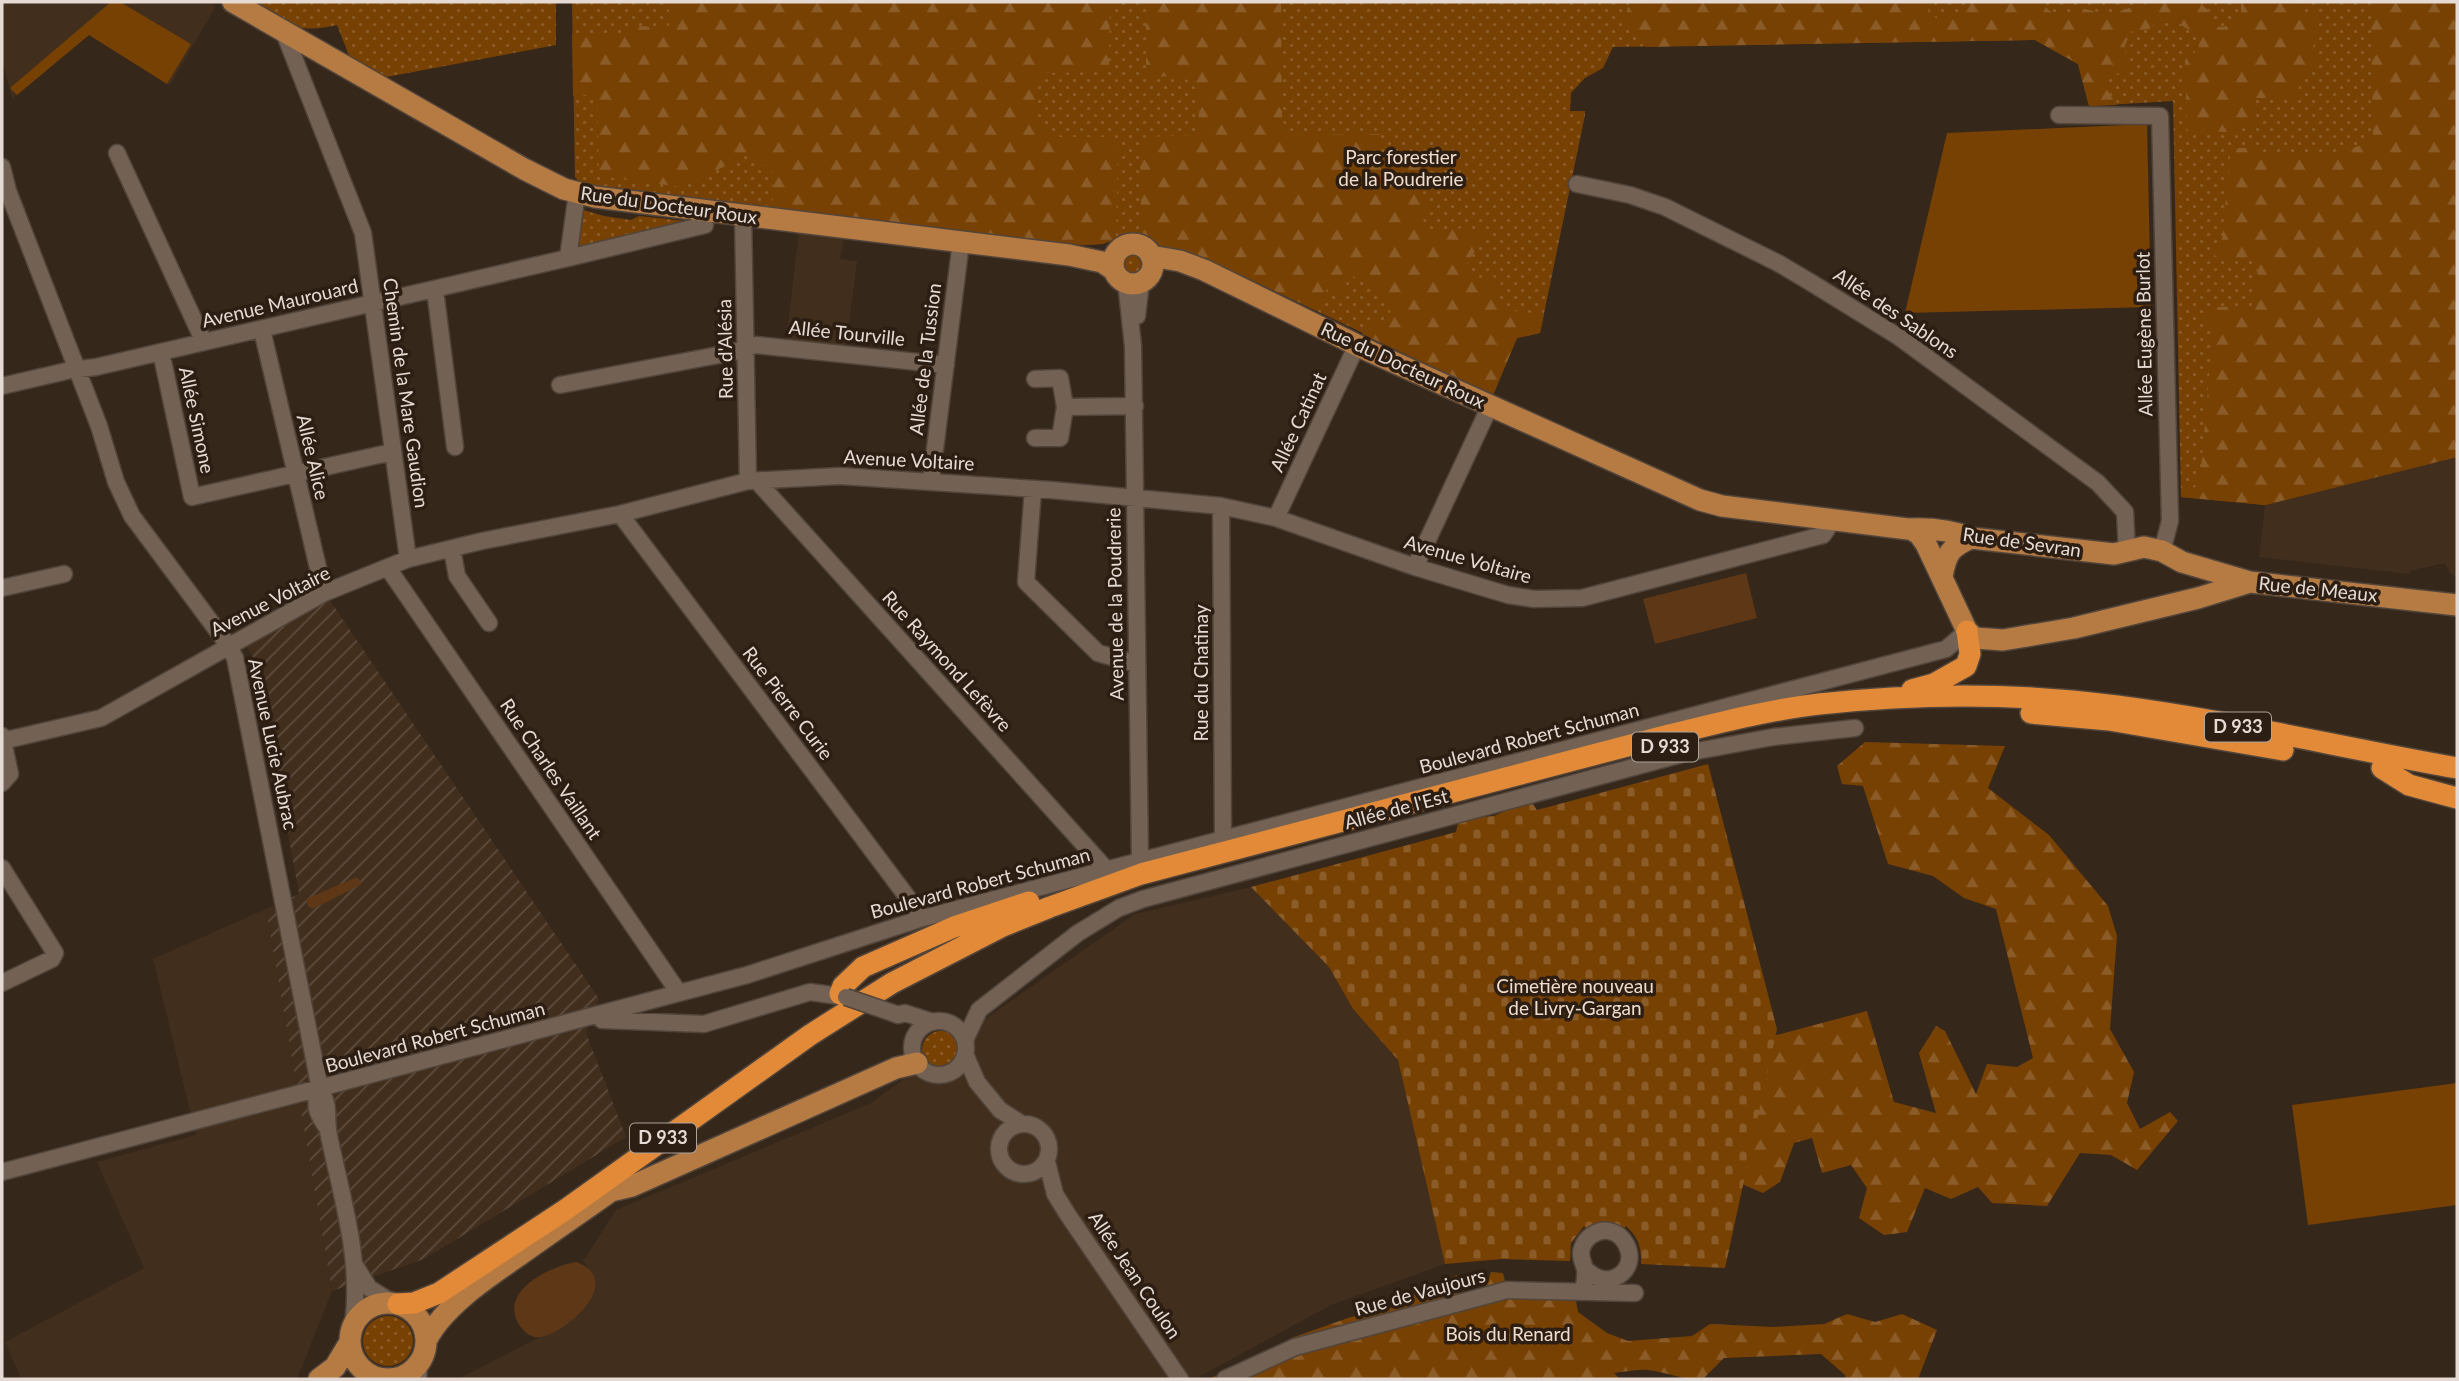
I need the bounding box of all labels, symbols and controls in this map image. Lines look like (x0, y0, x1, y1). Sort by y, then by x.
park label: Parc forestier de la Poudrerie (1338, 145, 1464, 190)
street label: Rue du Docteur Roux (579, 181, 759, 228)
street label: Allée Eugène Burlot (2131, 251, 2156, 417)
street label: Allée des Sablons (1830, 263, 1963, 363)
street label: Avenue Maurouard (200, 273, 360, 332)
street label: Chemin de la Mare Gaudion (379, 276, 434, 509)
street label: Allée de la Tussion (904, 282, 945, 436)
street label: Rue d'Alésia (712, 299, 737, 399)
street label: Allée Tourville (788, 315, 906, 350)
street label: Rue du Docteur Roux (1318, 316, 1489, 413)
street label: Allée Simone (175, 364, 220, 475)
street label: Allée Catinat (1264, 368, 1331, 475)
street label: Allée Alice (293, 412, 334, 502)
street label: Avenue Voltaire (843, 445, 975, 474)
street label: Avenue de la Poudrerie (1101, 507, 1128, 701)
street label: Rue de Sevran (1961, 522, 2083, 561)
street label: Avenue Voltaire (1402, 529, 1534, 588)
street label: Avenue Voltaire (206, 561, 333, 641)
street label: Rue de Meaux (2257, 571, 2379, 606)
street label: Rue Raymond Lefèvre (878, 585, 1017, 736)
street label: Rue du Chatinay (1189, 604, 1212, 742)
street label: Rue Pierre Curie (738, 641, 838, 764)
street label: Avenue Lucie Aubrac (244, 656, 303, 832)
street label: Rue Charles Vaillant (496, 694, 607, 844)
street label: Boulevard Robert Schuman (1417, 697, 1641, 778)
road number: D 933 (2205, 712, 2271, 742)
road number: D 933 (1632, 732, 1698, 762)
street label: Allée de l'Est (1341, 784, 1450, 833)
street label: Boulevard Robert Schuman (868, 842, 1092, 923)
park label: Cimetière nouveau de Livry-Gargan (1496, 974, 1654, 1019)
street label: Boulevard Robert Schuman (323, 996, 547, 1077)
road number: D 933 (630, 1124, 696, 1153)
street label: Allée Jean Coulon (1084, 1207, 1186, 1343)
street label: Rue de Vaujours (1352, 1263, 1488, 1320)
park label: Bois du Renard (1445, 1322, 1571, 1345)

